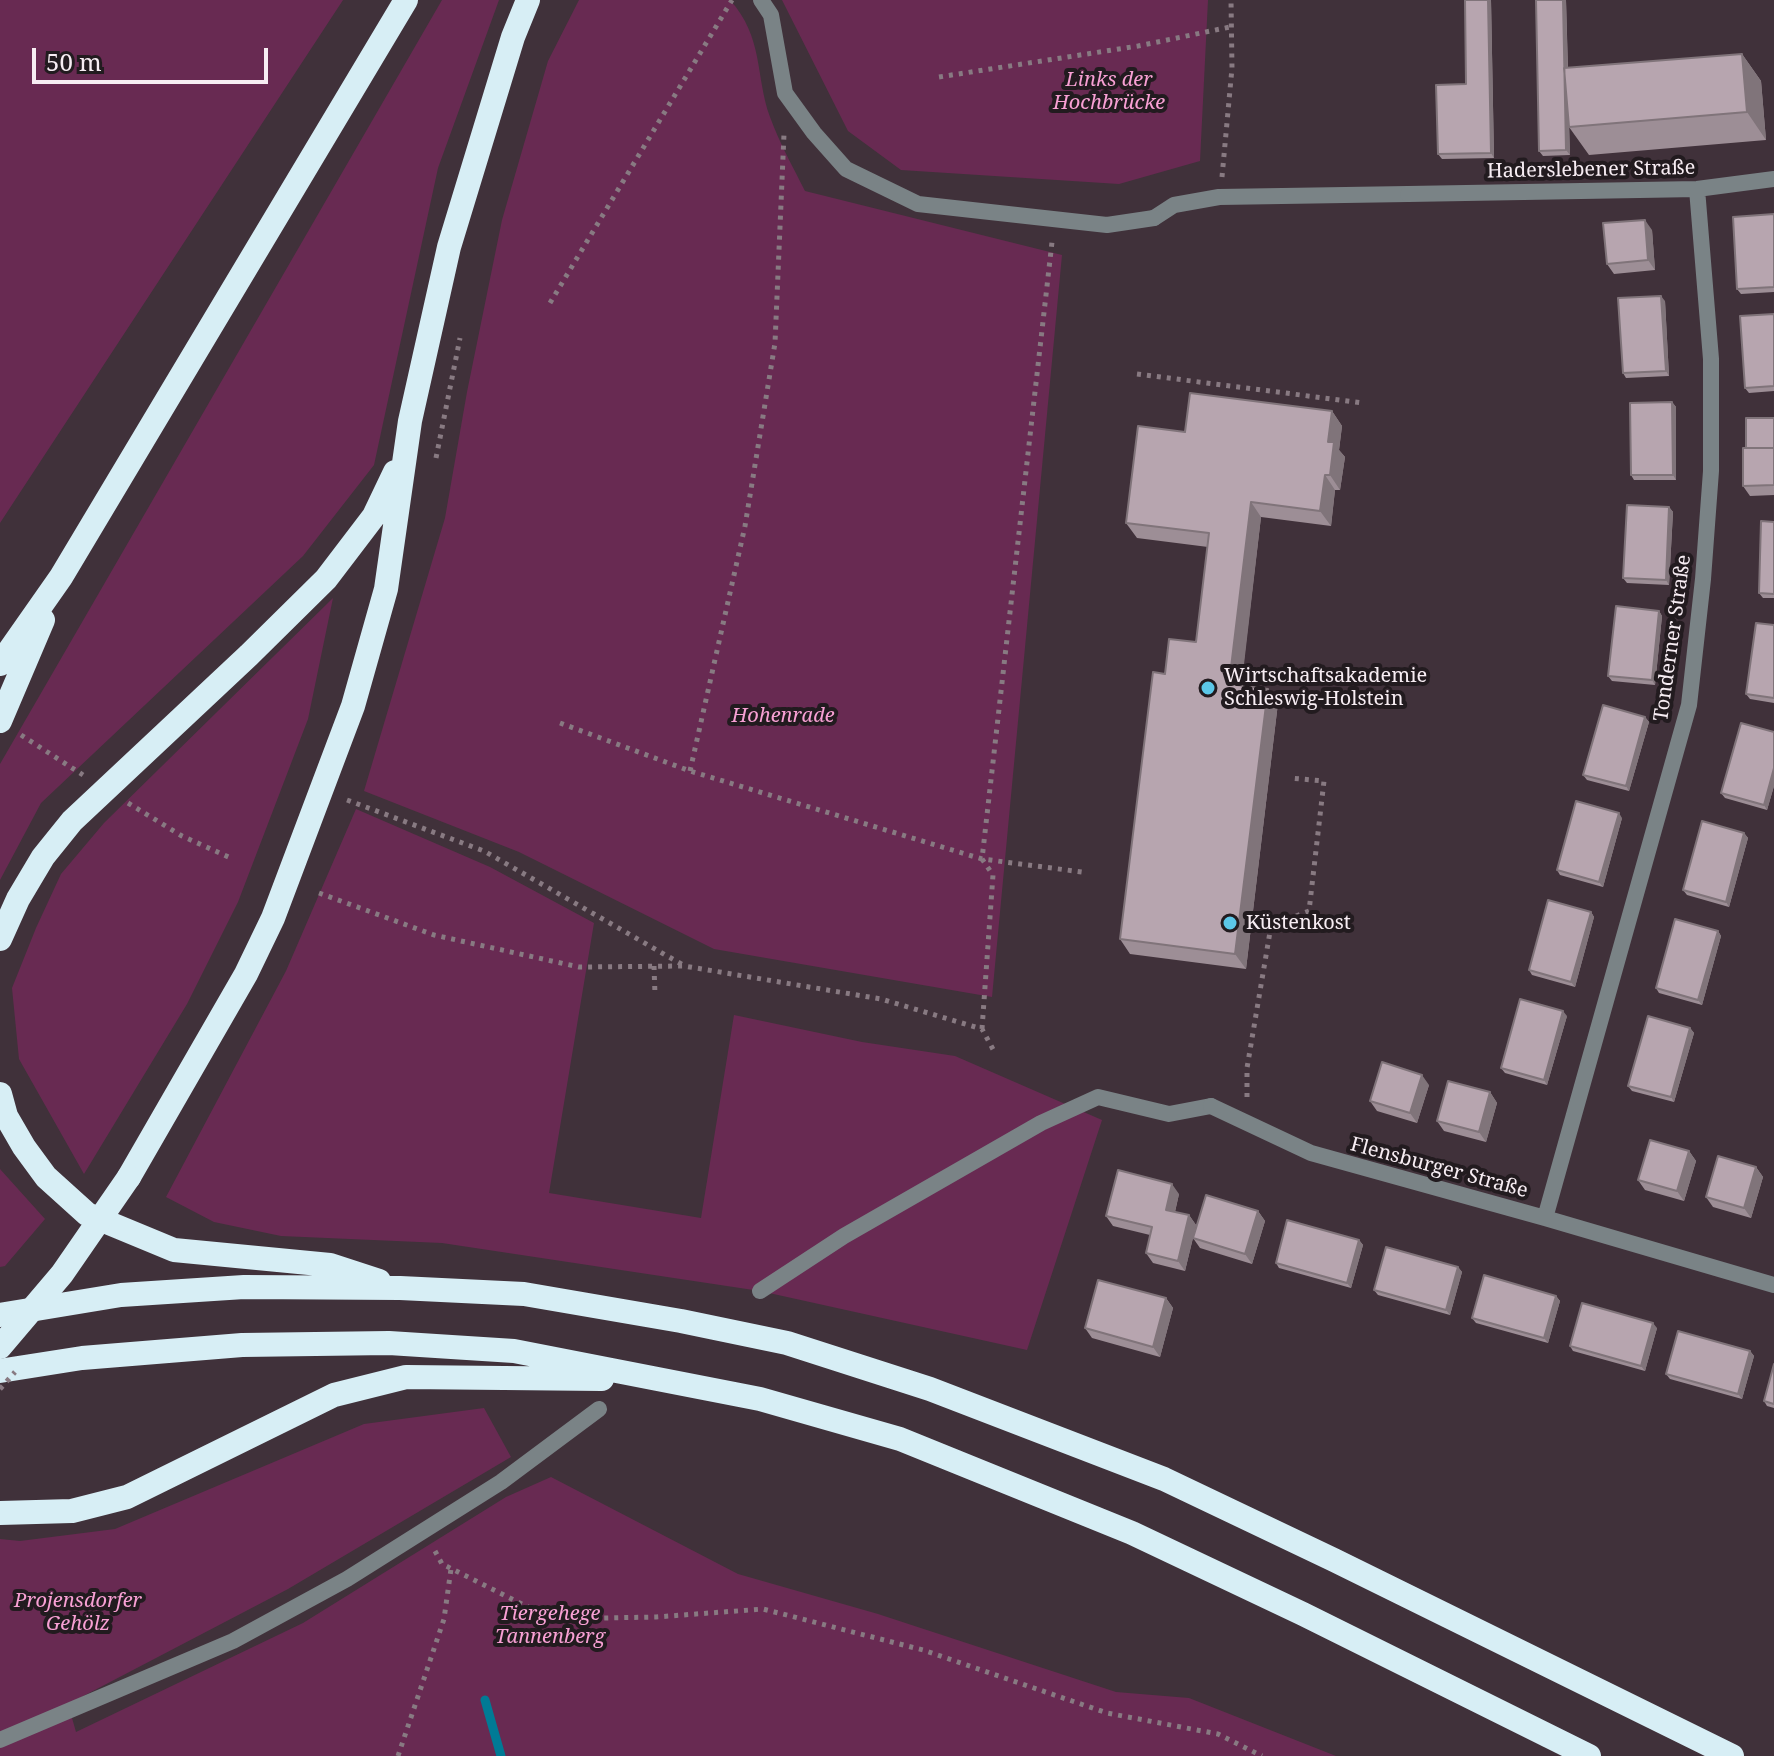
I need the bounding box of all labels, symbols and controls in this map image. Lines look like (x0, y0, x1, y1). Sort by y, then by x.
scale bar (36, 32, 272, 82)
text: 50 m (46, 45, 102, 78)
park label: Links der Hochbrücke (1053, 68, 1165, 115)
street label: Haderslebener Straße (1487, 156, 1695, 184)
street label: Tonderner Straße (1649, 553, 1697, 723)
place label: Wirtschaftsakademie Schleswig-Holstein (1224, 664, 1427, 711)
marker: Wirtschaftsakademie Schleswig-Holstein (1199, 679, 1217, 697)
park label: Hohenrade (731, 704, 835, 728)
place label: Küstenkost (1246, 911, 1351, 935)
marker: Küstenkost (1221, 914, 1239, 932)
street label: Flensburger Straße (1348, 1133, 1530, 1203)
park label: Projensdorfer Gehölz (14, 1589, 142, 1636)
park label: Tiergehege Tannenberg (495, 1602, 605, 1649)

